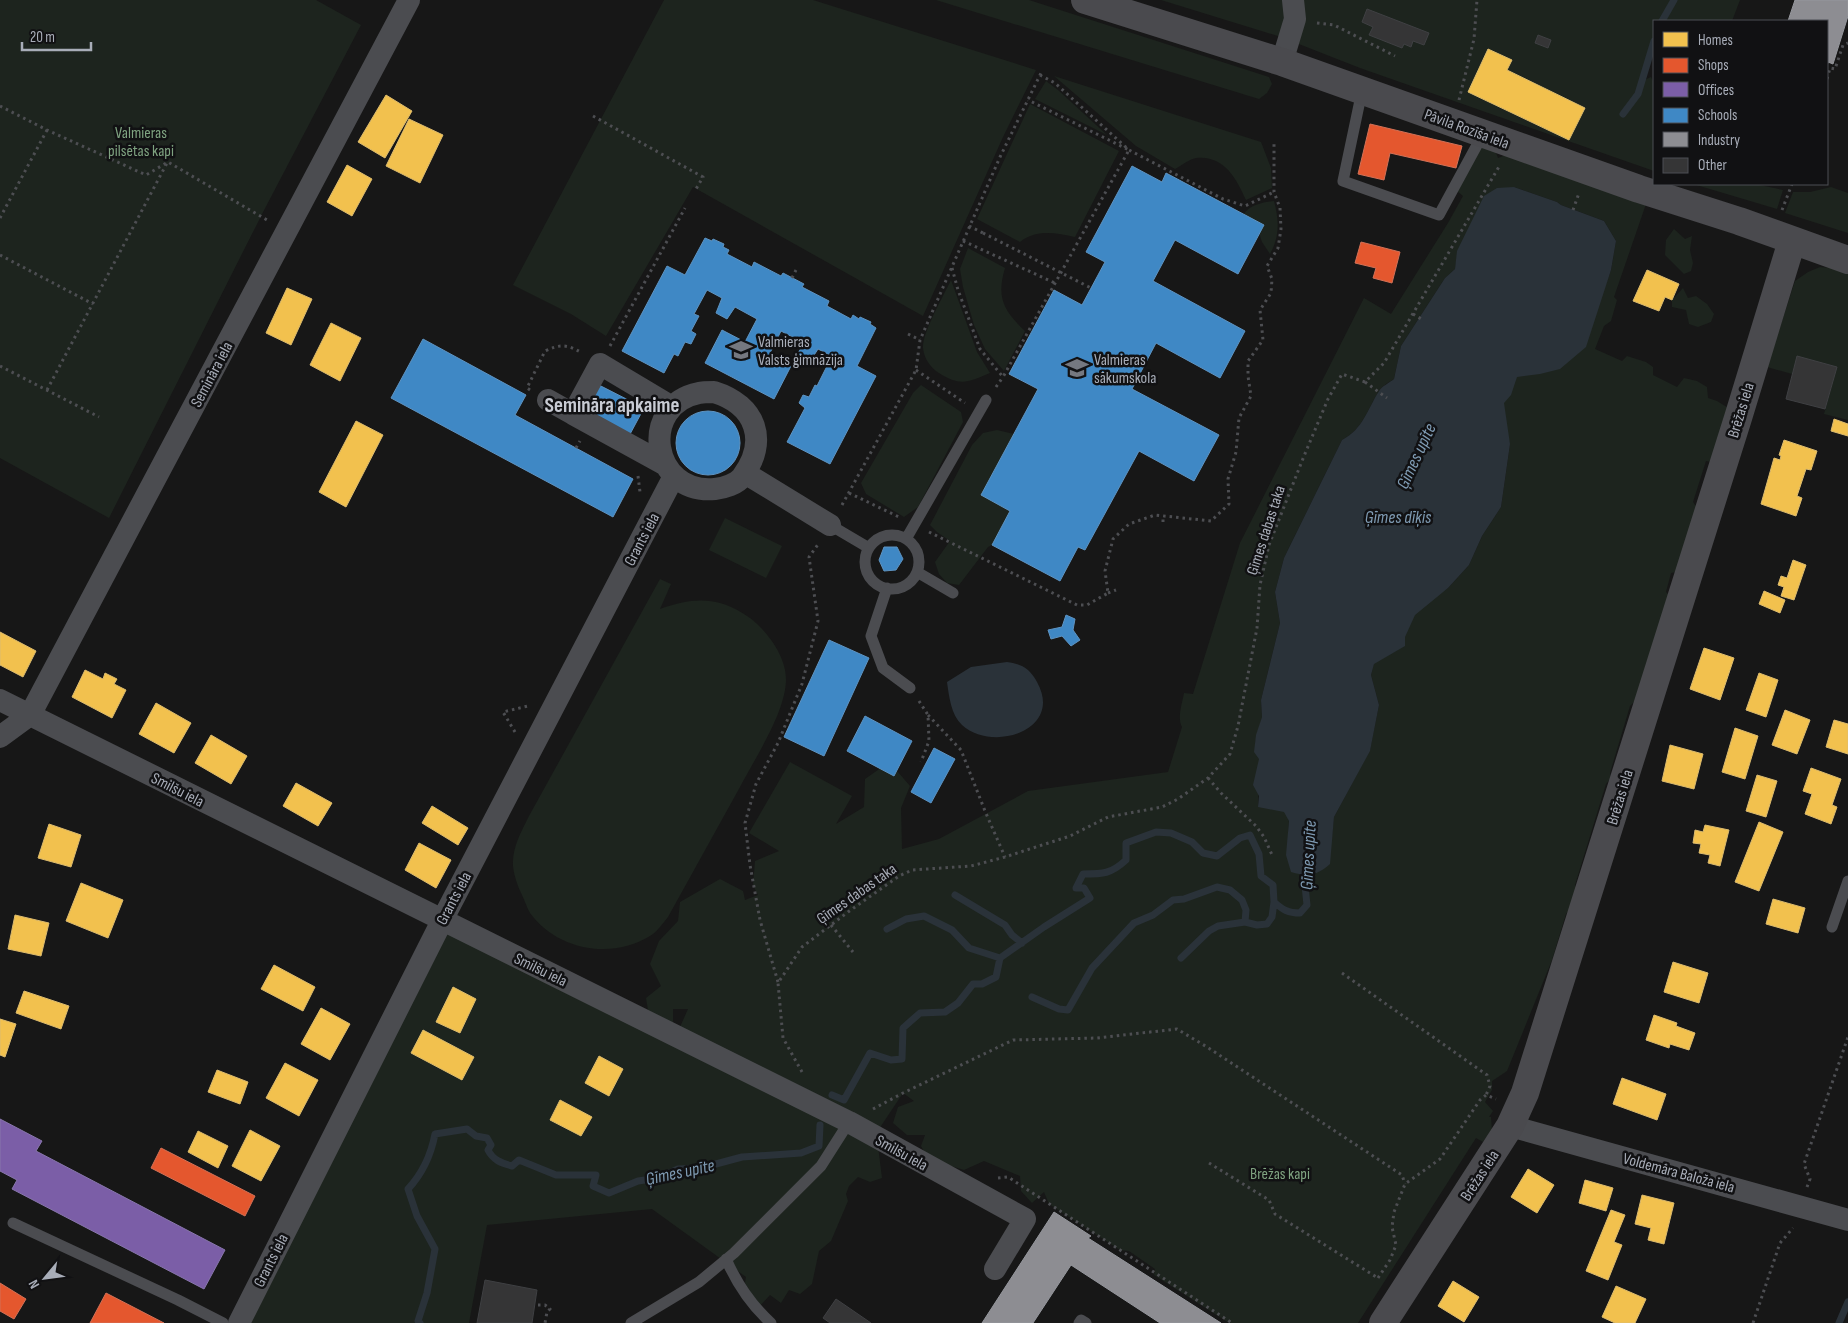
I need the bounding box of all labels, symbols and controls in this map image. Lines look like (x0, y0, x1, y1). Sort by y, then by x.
scale bar (22, 20, 91, 52)
legend (1653, 20, 1828, 185)
text: 20 m (30, 28, 55, 47)
text: Homes (1698, 31, 1733, 50)
text: Shops (1698, 56, 1729, 75)
text: Offices (1698, 81, 1734, 100)
street label: Pāvila Rozīša iela (1422, 105, 1511, 154)
text: Schools (1698, 106, 1737, 125)
park label: Valmieras pilsētas kapi (108, 124, 174, 161)
text: Industry (1698, 131, 1740, 150)
text: Other (1698, 156, 1727, 175)
place label: Valmieras Valsts ģimnāzija (758, 333, 843, 370)
school or university icon: Valmieras Valsts ģimnāzija (728, 337, 754, 363)
street label: Semināra iela (187, 339, 237, 411)
place label: Valmieras sākumskola (1094, 351, 1156, 388)
school or university icon: Valmieras sākumskola (1064, 355, 1090, 381)
street label: Brēžas iela (1724, 381, 1759, 440)
district label: Semināra apkaime (545, 393, 679, 418)
water label: Ģīmes upīte (1392, 420, 1441, 492)
street label: Ģīmes dabas taka (1243, 483, 1290, 578)
water label: Ģīmes dīķis (1365, 507, 1432, 528)
street label: Grants iela (621, 510, 664, 569)
street label: Brēžas iela (1603, 768, 1638, 827)
street label: Smilšu iela (148, 769, 207, 812)
water label: Ģīmes upīte (1296, 820, 1321, 890)
street label: Ģīmes dabas taka (813, 860, 900, 929)
street label: Grants iela (433, 869, 476, 928)
street label: Smilšu iela (511, 949, 570, 991)
street label: Smilšu iela (872, 1131, 931, 1175)
street label: Brēžas iela (1457, 1147, 1504, 1205)
street label: Voldemāra Baloža iela (1621, 1149, 1736, 1197)
water label: Ģīmes upīte (644, 1155, 716, 1190)
park label: Brēžas kapi (1250, 1165, 1310, 1184)
street label: Grants iela (250, 1231, 293, 1290)
north arrow (20, 1253, 70, 1303)
text: N (25, 1277, 43, 1291)

